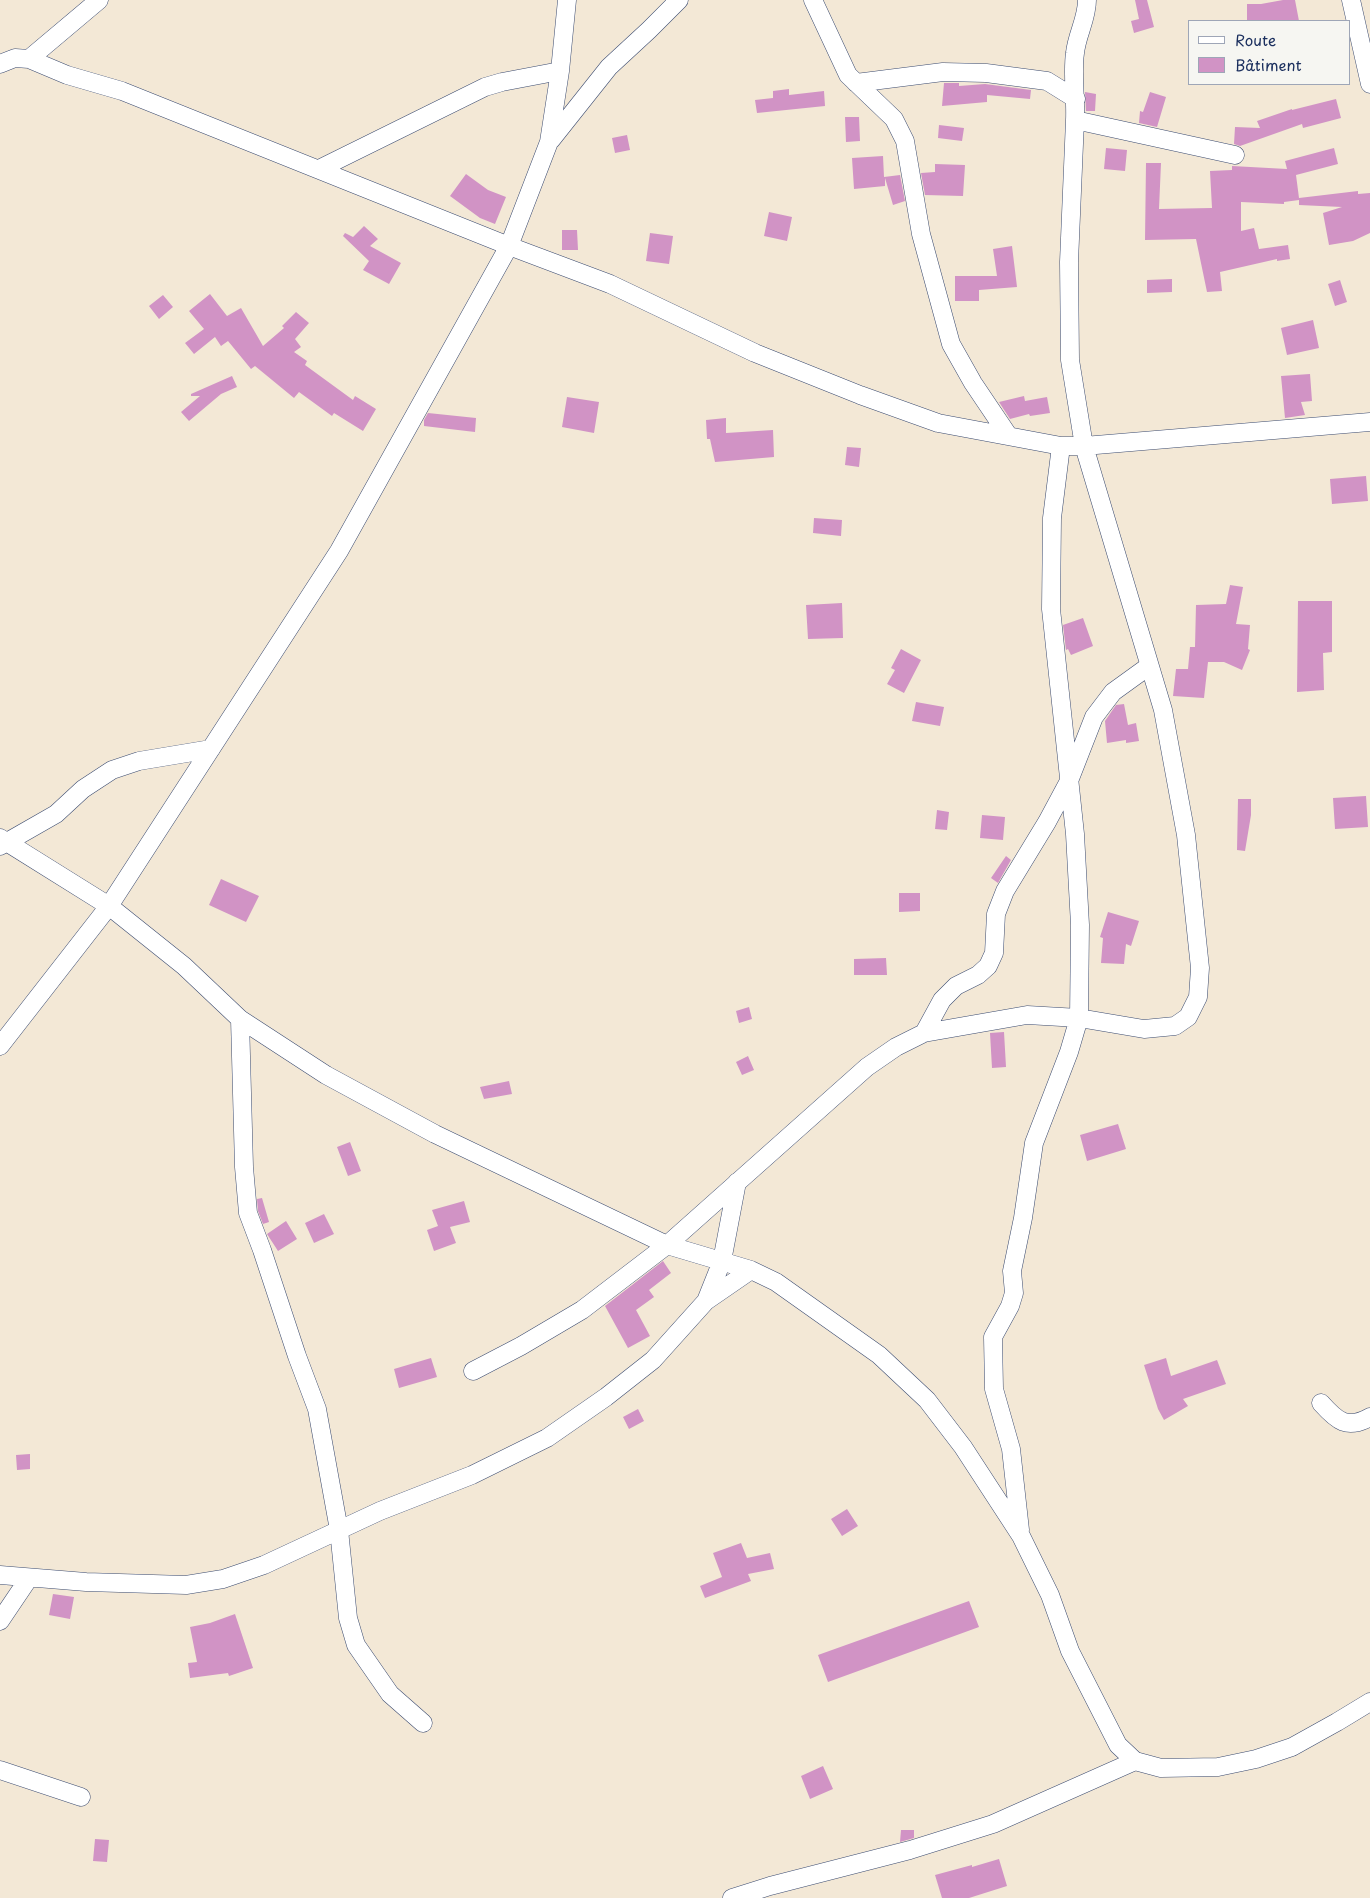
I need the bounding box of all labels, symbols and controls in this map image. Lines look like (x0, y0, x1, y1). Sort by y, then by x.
legend (1188, 20, 1350, 85)
text: Route (1235, 28, 1276, 51)
text: Bâtiment (1235, 53, 1302, 76)

